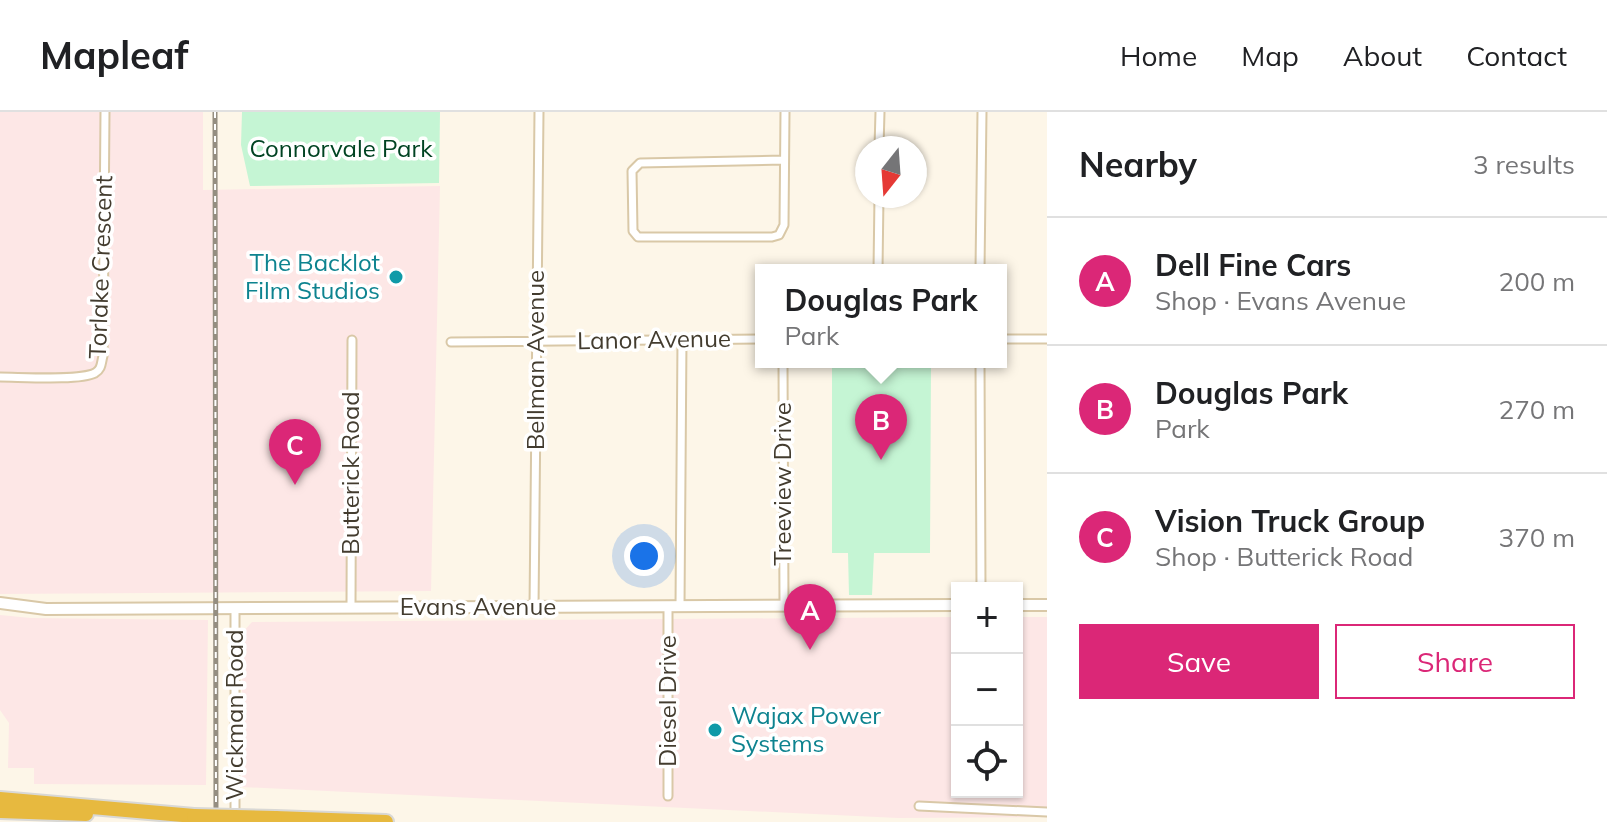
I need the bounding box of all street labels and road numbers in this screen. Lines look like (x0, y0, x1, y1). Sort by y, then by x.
street label: Torlake Crescent (82, 175, 118, 359)
street label: Bellman Avenue (520, 270, 550, 450)
street label: Lanor Avenue (577, 323, 731, 355)
street label: Butterick Road (335, 391, 365, 555)
street label: Treeview Drive (767, 402, 797, 566)
street label: Evans Avenue (400, 591, 556, 621)
street label: Wickman Road (219, 629, 249, 801)
street label: Diesel Drive (652, 635, 682, 767)

